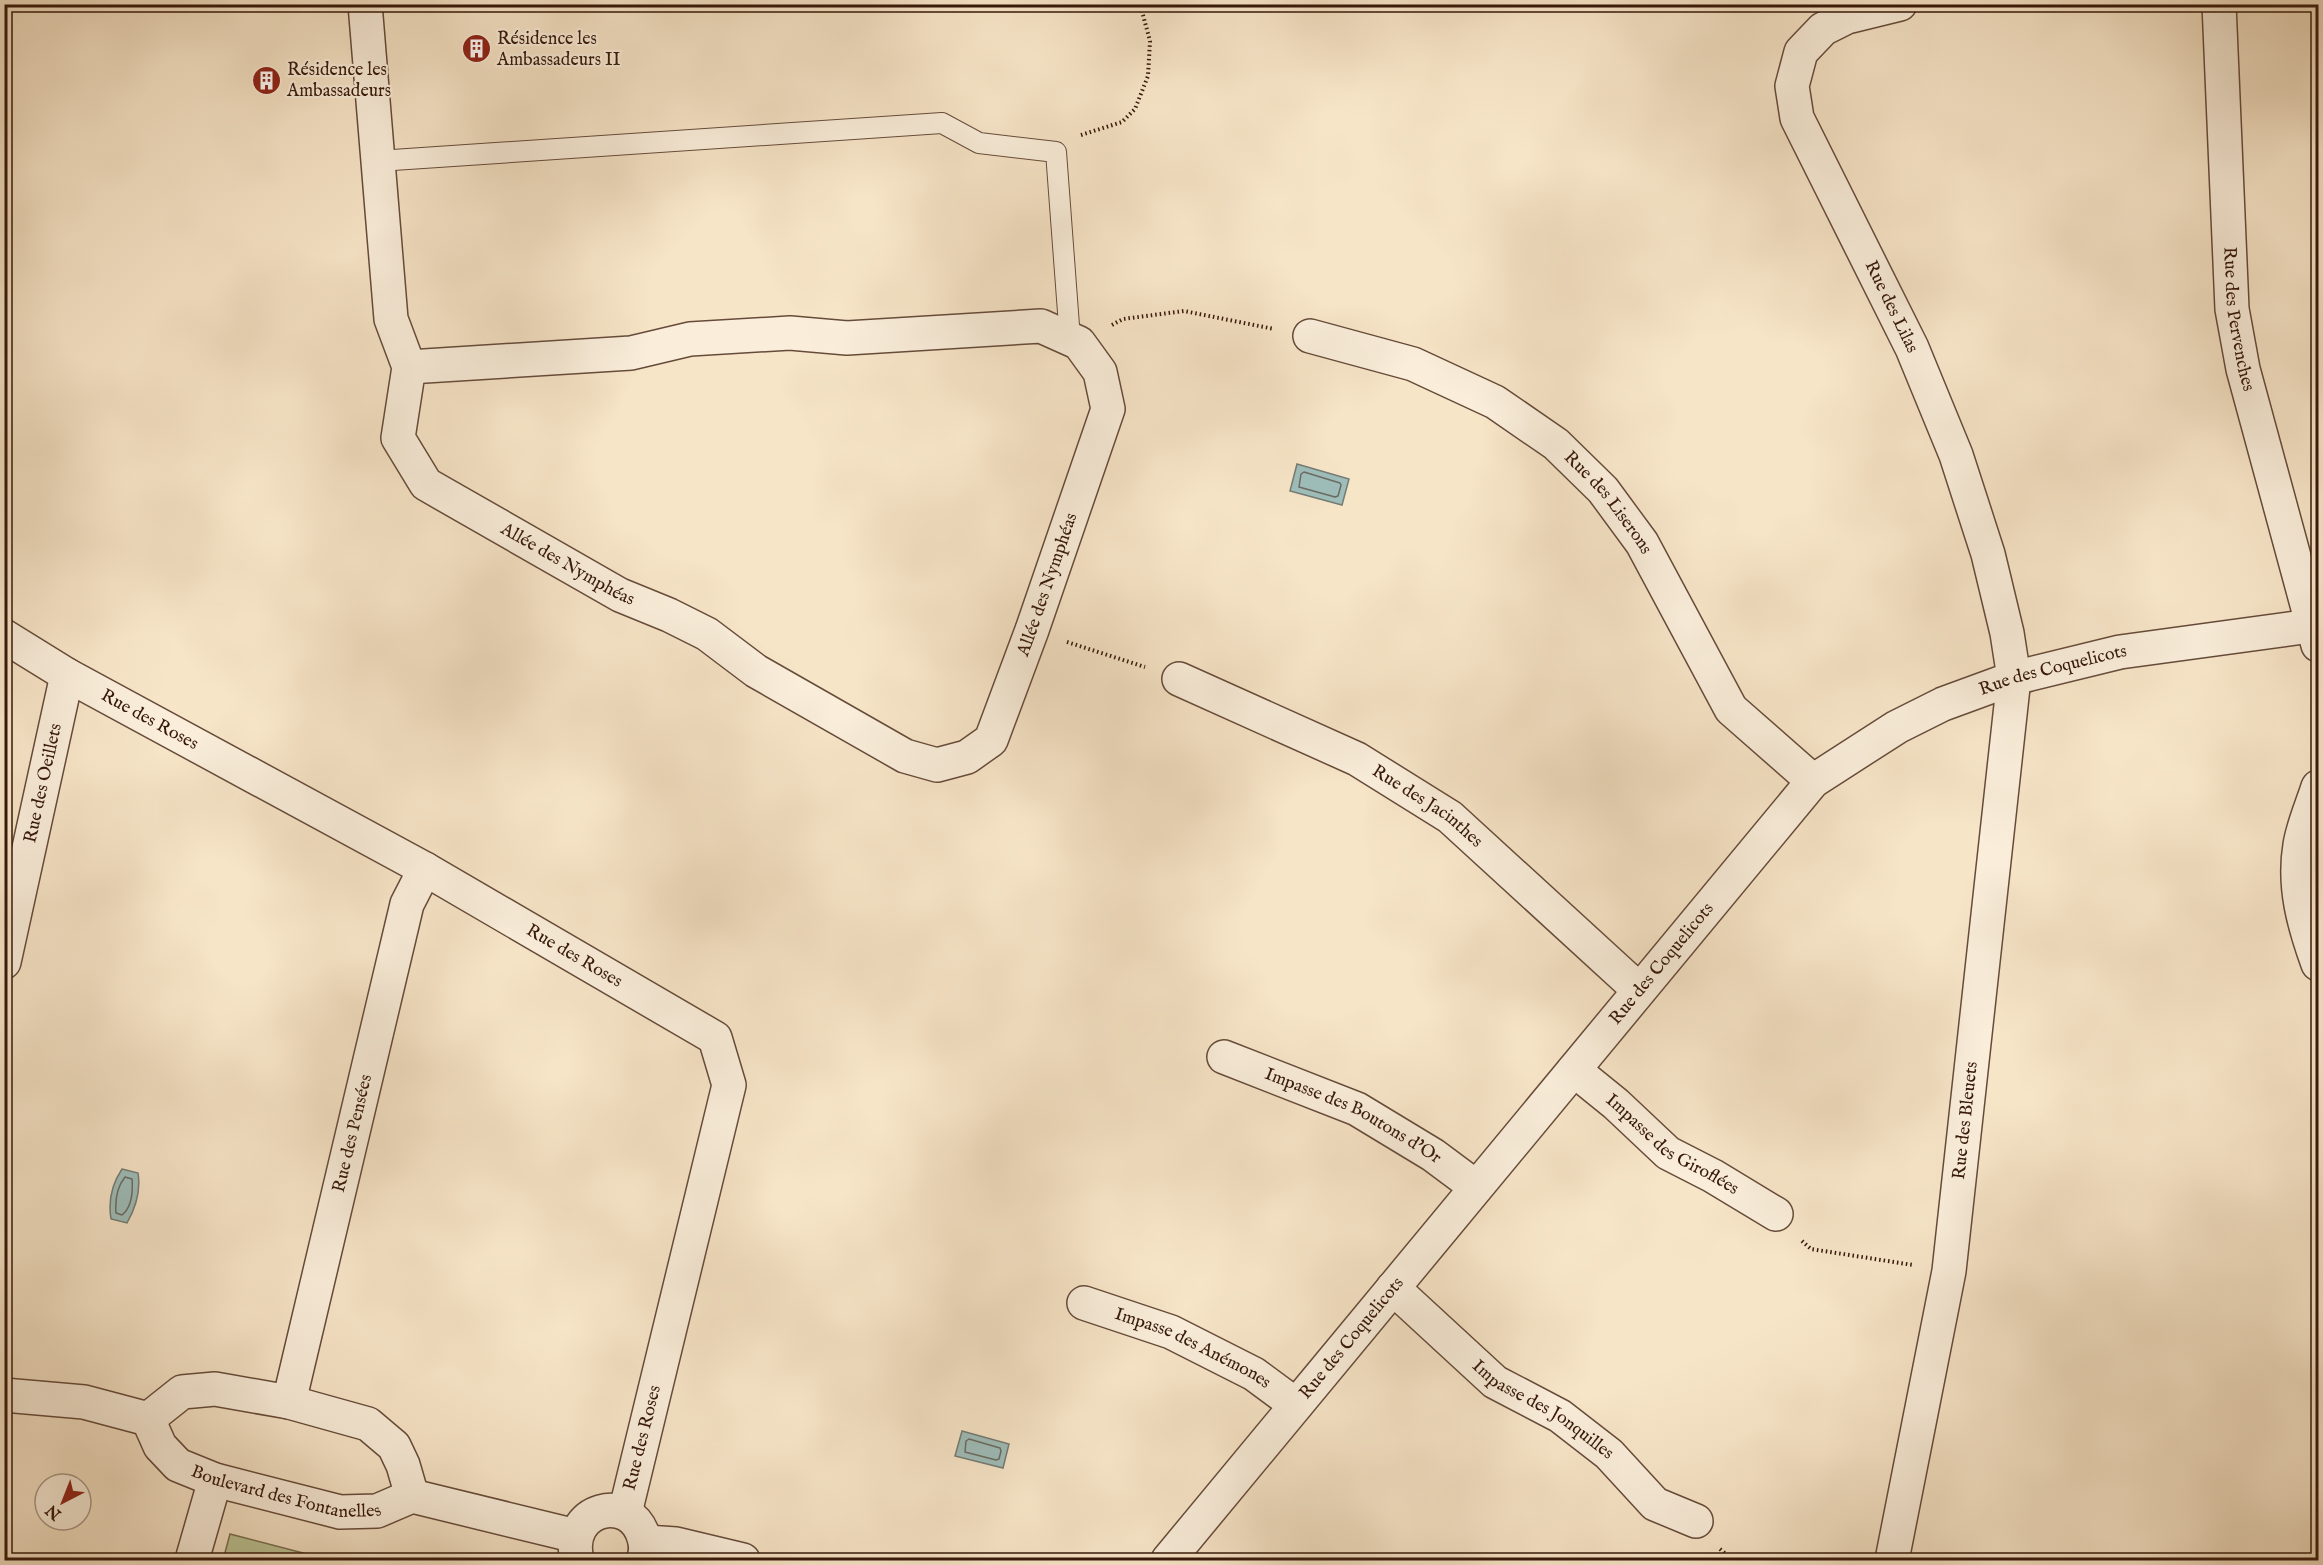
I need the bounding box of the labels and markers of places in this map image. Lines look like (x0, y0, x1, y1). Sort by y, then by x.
place label: Résidence les Ambassadeurs II (496, 28, 621, 72)
building icon: Résidence les Ambassadeurs II (460, 33, 492, 65)
place label: Résidence les Ambassadeurs (286, 59, 391, 103)
building icon: Résidence les Ambassadeurs (250, 64, 282, 96)

